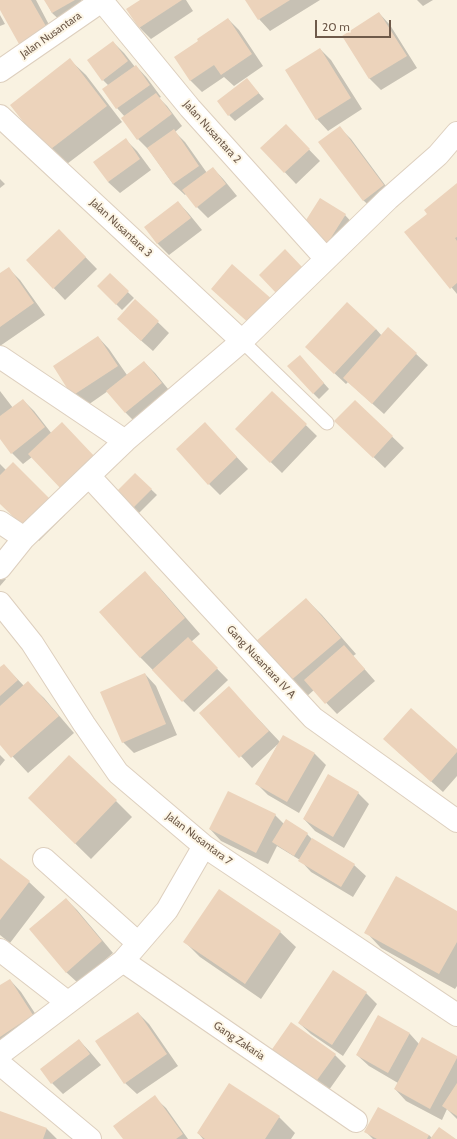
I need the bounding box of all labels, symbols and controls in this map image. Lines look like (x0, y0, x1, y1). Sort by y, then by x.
street label: Jalan Nusantara (18, 9, 84, 61)
scale bar (317, 12, 393, 38)
text: 20 m (322, 19, 350, 34)
street label: Jalan Nusantara 2 (180, 98, 244, 166)
street label: Jalan Nusantara 3 (87, 196, 155, 260)
street label: Gang Nusantara IV A (224, 623, 298, 701)
street label: Jalan Nusantara 7 (163, 810, 235, 868)
street label: Gang Zakaria (211, 1019, 267, 1063)

